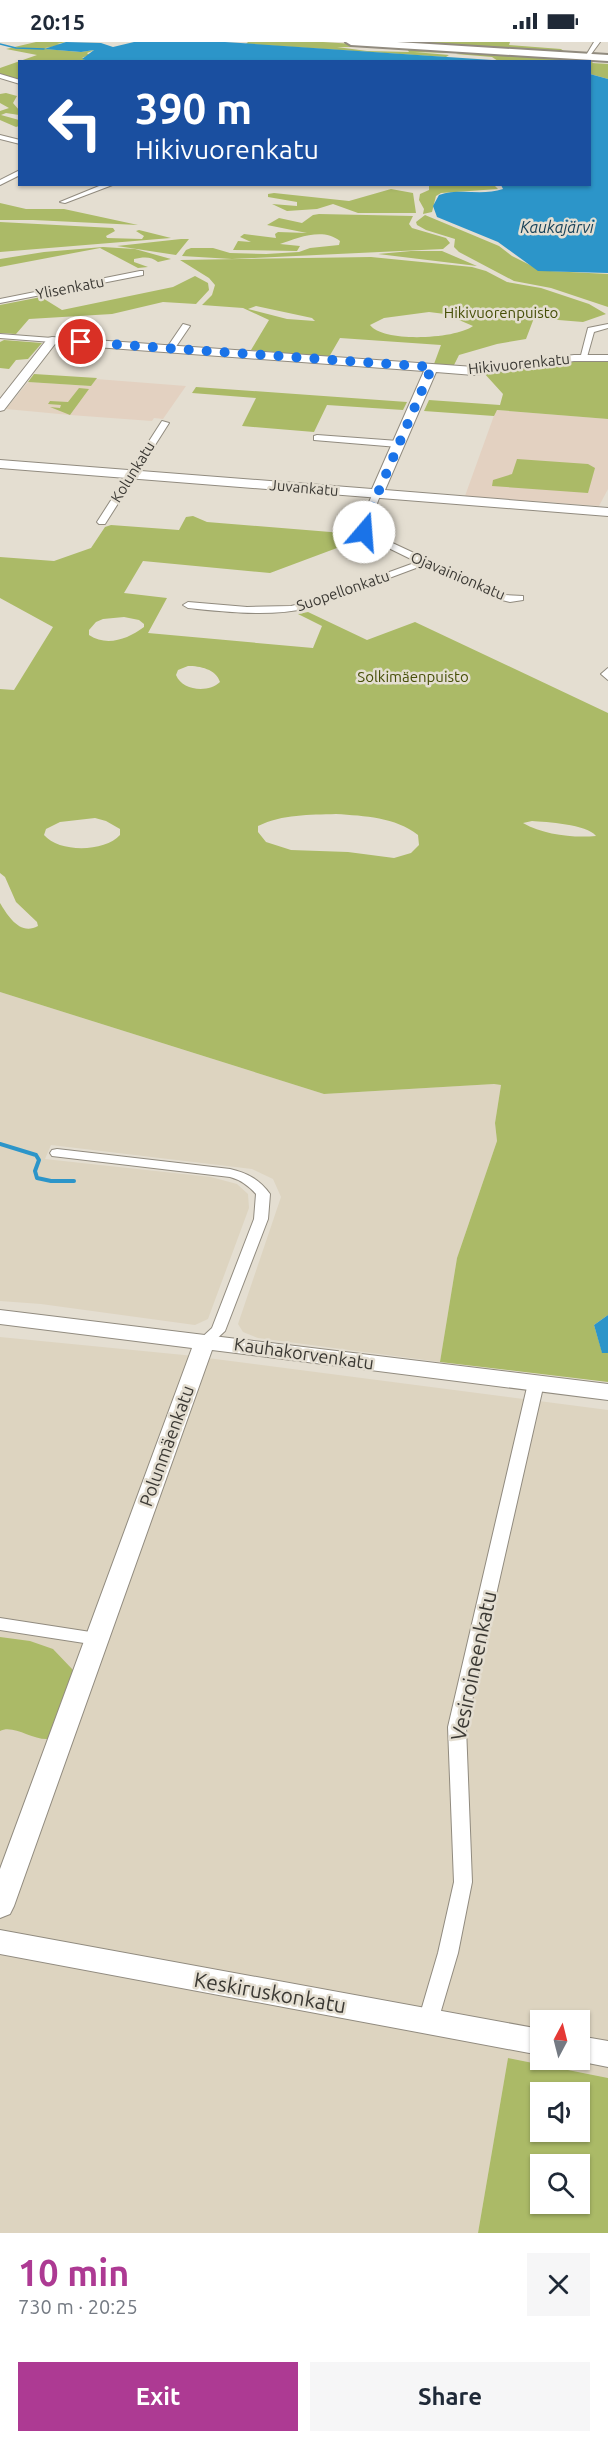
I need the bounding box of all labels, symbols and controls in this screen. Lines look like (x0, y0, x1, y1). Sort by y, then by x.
text: 20:15 (30, 9, 85, 34)
icon: left (36, 84, 114, 162)
text: 390 m (135, 85, 252, 132)
text: Hikivuorenkatu (135, 134, 319, 164)
water label: Kaukajärvi (520, 218, 595, 236)
street label: Ylisenkatu (34, 273, 106, 302)
park label: Hikivuorenpuisto (444, 304, 558, 321)
pin (55, 316, 106, 367)
icon: arrive (64, 325, 97, 358)
street label: Hikivuorenkatu (467, 350, 571, 377)
street label: Kolunkatu (107, 438, 158, 505)
street label: Juvankatu (269, 476, 339, 499)
position arrow (332, 500, 396, 564)
street label: Ojavainionkatu (408, 548, 508, 603)
street label: Suopellonkatu (294, 567, 392, 614)
park label: Solkimäenpuisto (357, 668, 469, 685)
street label: Kauhakorvenkatu (233, 1333, 375, 1373)
street label: Polunmäenkatu (135, 1383, 197, 1509)
street label: Vesiroineenkatu (445, 1589, 501, 1743)
street label: Keskiruskonkatu (192, 1967, 348, 2017)
north arrow (530, 2010, 590, 2070)
map controls (530, 2010, 590, 2214)
button: sound (530, 2082, 590, 2142)
button: search (530, 2154, 590, 2214)
text: 10 min (18, 2252, 129, 2293)
button: close (527, 2253, 590, 2316)
text: 730 m · 20:25 (18, 2295, 138, 2318)
button: Exit (18, 2362, 298, 2431)
button: Share (310, 2362, 590, 2431)

